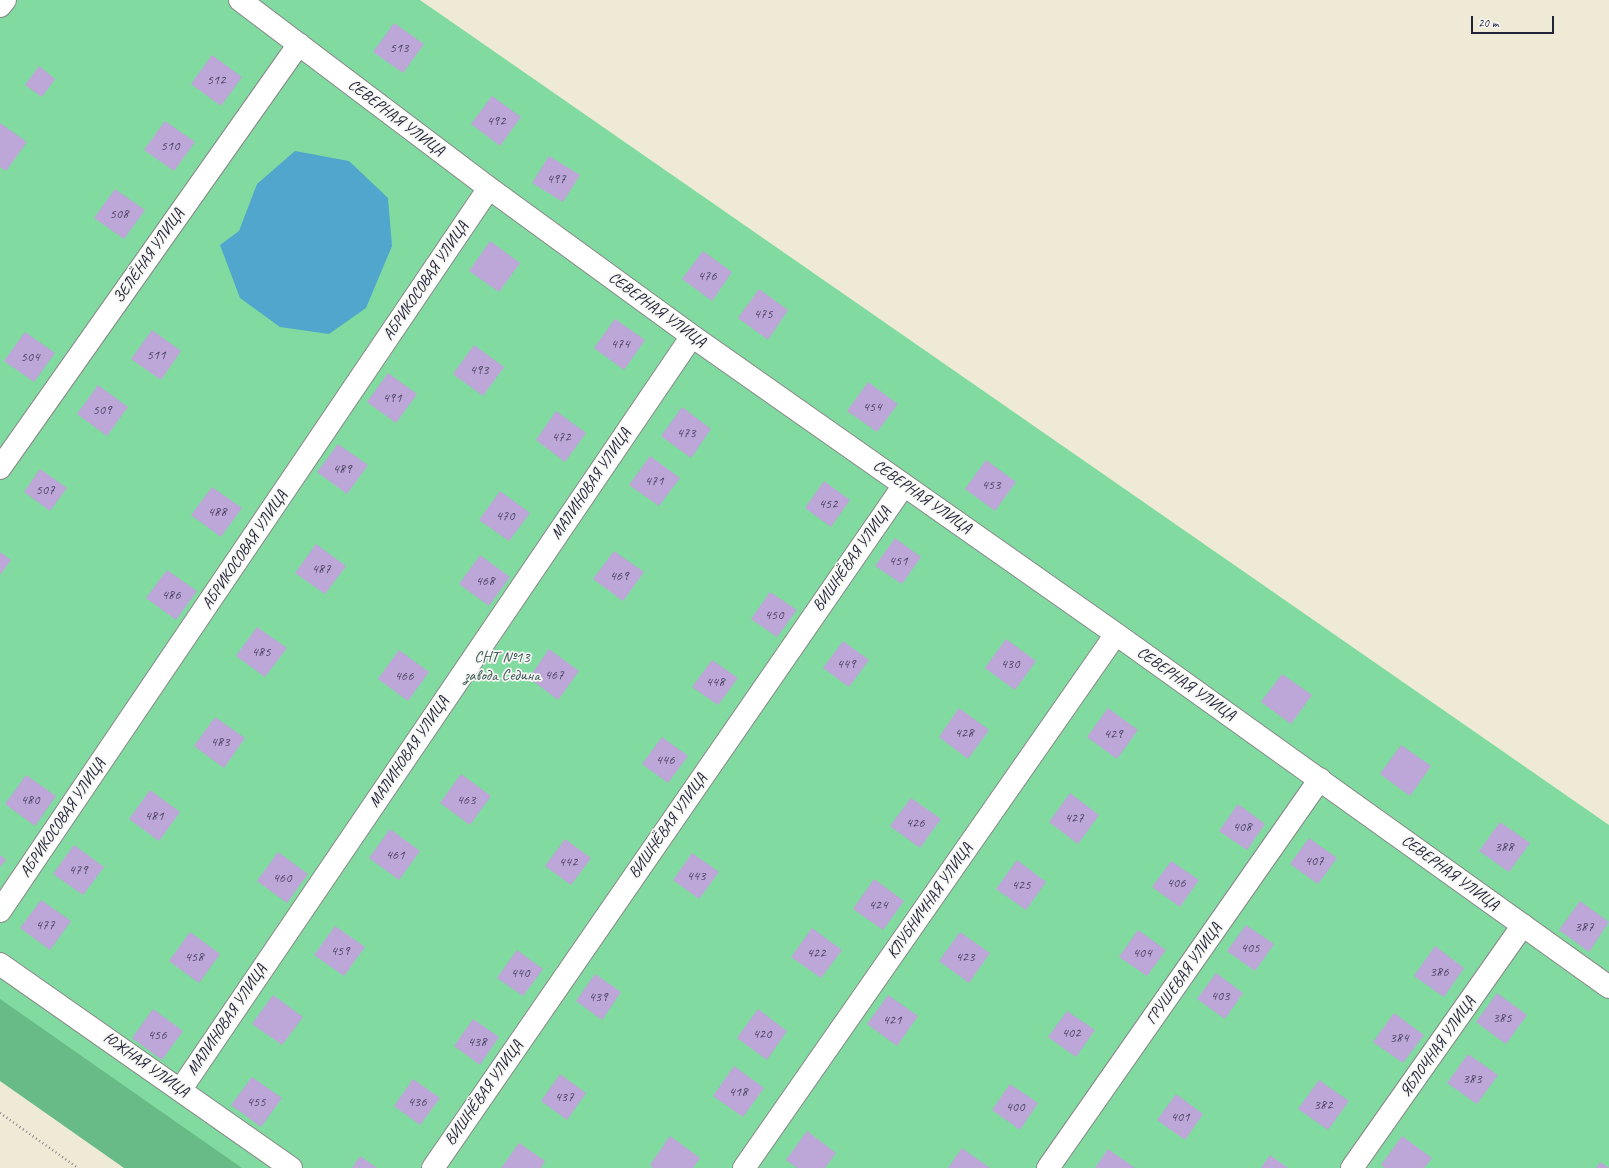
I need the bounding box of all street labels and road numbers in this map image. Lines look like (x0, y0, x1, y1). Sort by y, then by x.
street label: СЕВЕРНАЯ УЛИЦА (344, 76, 448, 160)
street label: ЗЕЛЁНАЯ УЛИЦА (109, 205, 189, 307)
street label: АБРИКОСОВАЯ УЛИЦА (379, 218, 473, 344)
street label: СЕВЕРНАЯ УЛИЦА (605, 268, 709, 352)
street label: МАЛИНОВАЯ УЛИЦА (547, 425, 635, 543)
street label: СЕВЕРНАЯ УЛИЦА (869, 456, 975, 538)
street label: АБРИКОСОВАЯ УЛИЦА (198, 487, 292, 613)
street label: ВИШНЁВАЯ УЛИЦА (809, 503, 895, 615)
street label: СЕВЕРНАЯ УЛИЦА (1133, 643, 1239, 725)
street label: МАЛИНОВАЯ УЛИЦА (365, 693, 453, 811)
street label: АБРИКОСОВАЯ УЛИЦА (16, 755, 110, 881)
street label: ВИШНЁВАЯ УЛИЦА (625, 770, 711, 882)
street label: СЕВЕРНАЯ УЛИЦА (1398, 831, 1502, 915)
street label: КЛУБНИЧНАЯ УЛИЦА (883, 840, 977, 962)
street label: ГРУШЕВАЯ УЛИЦА (1142, 920, 1226, 1028)
street label: МАЛИНОВАЯ УЛИЦА (183, 961, 271, 1079)
street label: ЯБЛОЧНАЯ УЛИЦА (1396, 993, 1480, 1101)
street label: ЮЖНАЯ УЛИЦА (99, 1028, 193, 1102)
street label: ВИШНЁВАЯ УЛИЦА (441, 1037, 527, 1149)

